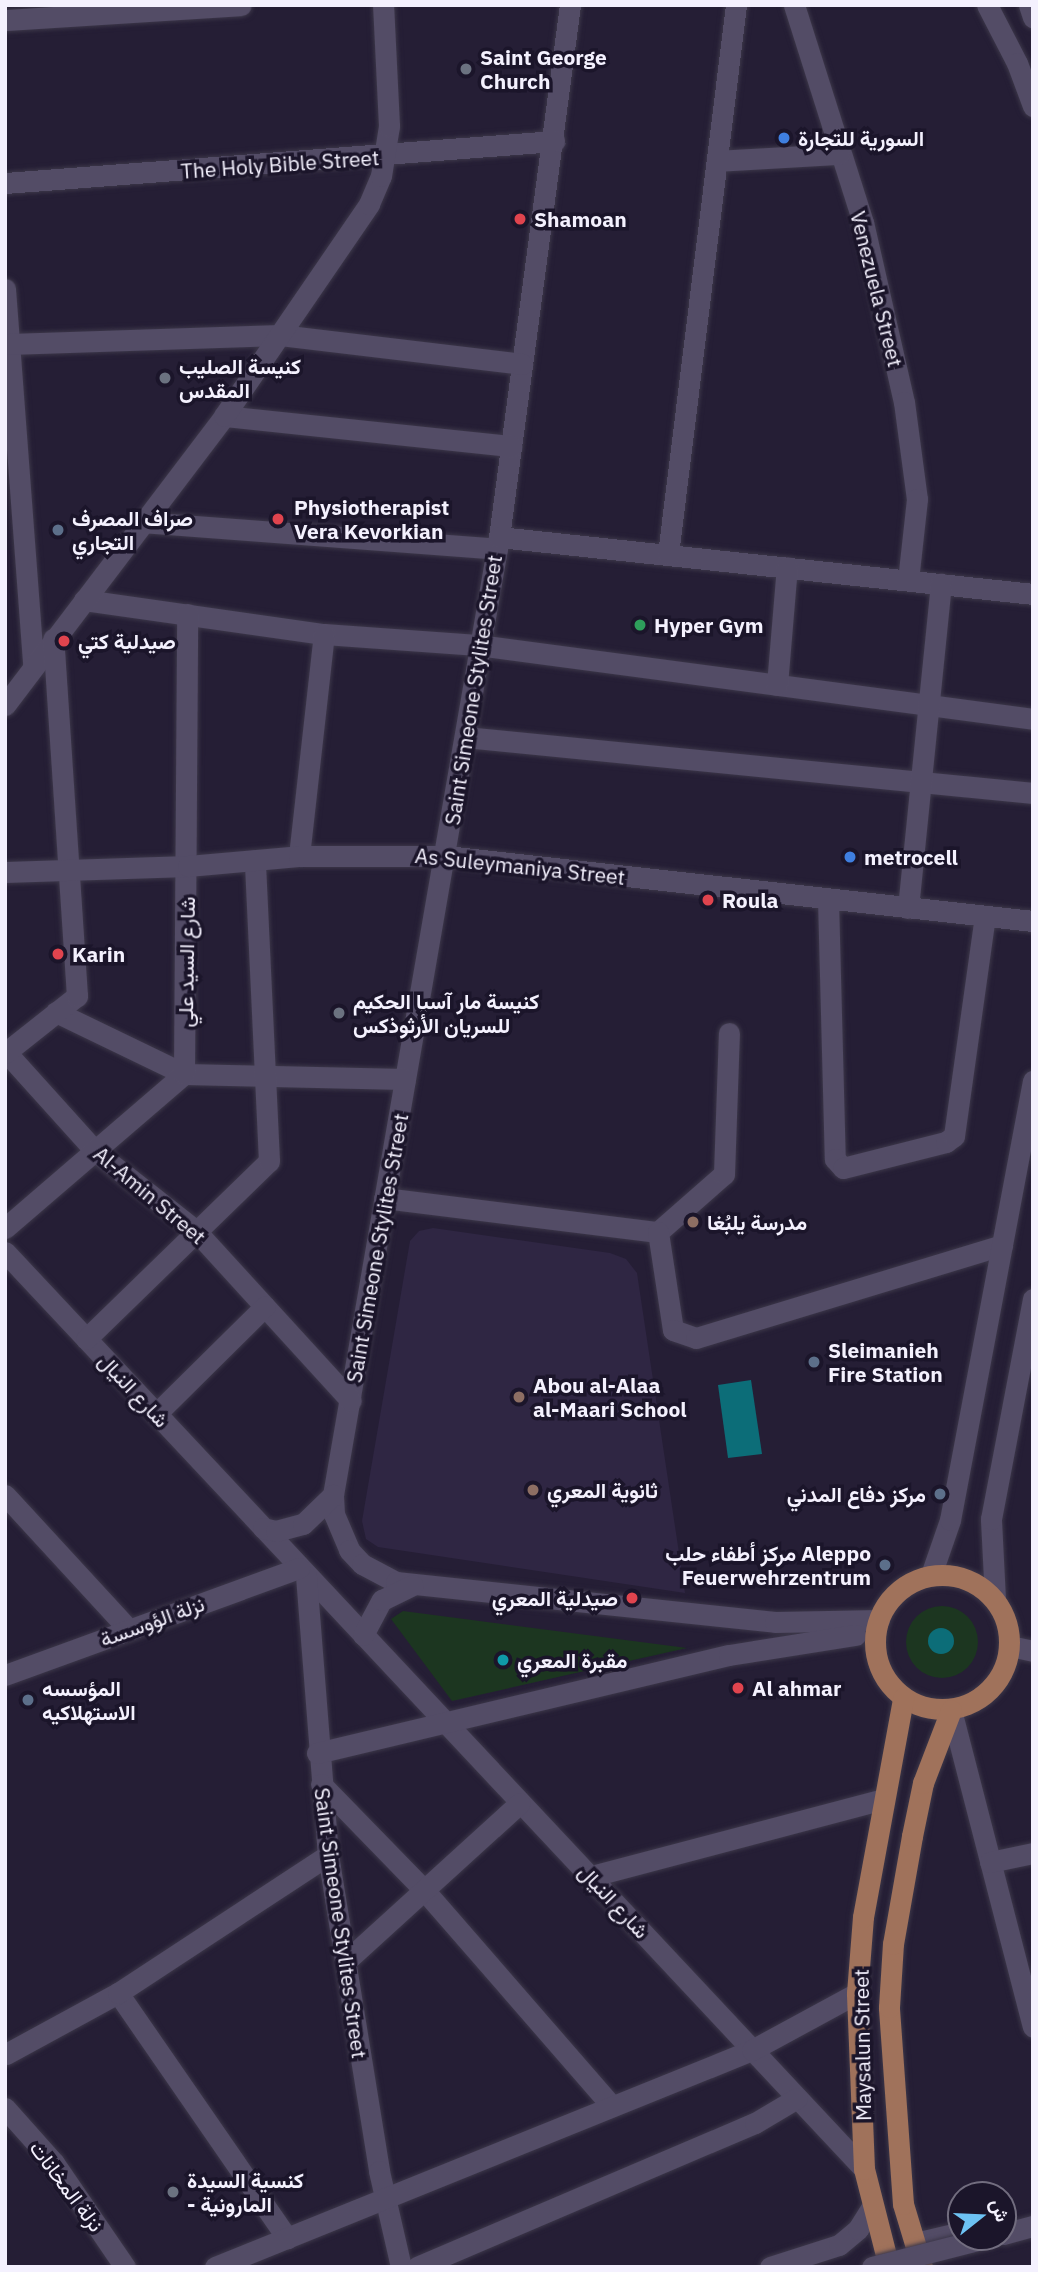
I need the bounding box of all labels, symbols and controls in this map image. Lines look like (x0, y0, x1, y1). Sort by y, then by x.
place label: Saint George Church (480, 44, 607, 94)
marker: Saint George Church (458, 61, 474, 77)
place label: السورية للتجارة (798, 125, 924, 151)
marker: السورية للتجارة (776, 130, 792, 146)
street label: The Holy Bible Street (180, 144, 380, 184)
place label: Shamoan (534, 206, 627, 232)
street label: Venezuela Street (845, 208, 909, 370)
marker: Shamoan (512, 211, 528, 227)
place label: كنيسة الصليب المقدس (179, 353, 301, 403)
marker: كنيسة الصليب المقدس (157, 370, 173, 386)
place label: Physiotherapist Vera Kevorkian (294, 494, 449, 544)
place label: صراف المصرف التجاري (72, 505, 193, 555)
marker: Physiotherapist Vera Kevorkian (268, 509, 288, 529)
marker: صراف المصرف التجاري (50, 522, 66, 538)
street label: Saint Simeone Stylites Street (439, 553, 507, 827)
place label: Hyper Gym (654, 612, 764, 638)
marker: Hyper Gym (632, 617, 648, 633)
place label: صيدلية كتي (78, 628, 176, 654)
marker: صيدلية كتي (56, 633, 72, 649)
street label: As Suleymaniya Street (414, 842, 626, 890)
place label: metrocell (864, 844, 958, 870)
marker: metrocell (842, 849, 858, 865)
place label: Roula (722, 887, 779, 913)
marker: Roula (700, 892, 716, 908)
street label: شارع السيد علي (172, 896, 200, 1028)
place label: Karin (72, 941, 125, 967)
marker: Karin (50, 946, 66, 962)
place label: كنيسة مار آسيا الحكيم للسريان الأرثوذكس (353, 988, 539, 1038)
marker: كنيسة مار آسيا الحكيم للسريان الأرثوذكس (331, 1005, 347, 1021)
street label: Saint Simeone Stylites Street (341, 1111, 413, 1385)
street label: Al-Amin Street (89, 1141, 211, 1249)
place label: مدرسة يلبُغا (707, 1209, 807, 1235)
marker: مدرسة يلبُغا (685, 1214, 701, 1230)
place label: Sleimanieh Fire Station (828, 1337, 943, 1387)
street label: شارع النيال (94, 1348, 174, 1432)
marker: Sleimanieh Fire Station (806, 1354, 822, 1370)
place label: Abou al-Alaa al-Maari School (533, 1372, 687, 1422)
marker: Abou al-Alaa al-Maari School (511, 1389, 527, 1405)
place label: ثانوية المعري (547, 1477, 658, 1503)
place label: مركز دفاع المدني (787, 1481, 926, 1507)
marker: ثانوية المعري (525, 1482, 541, 1498)
marker: مركز دفاع المدني (932, 1486, 948, 1502)
place label: مركز أطفاء حلب Aleppo Feuerwehrzentrum (665, 1540, 871, 1590)
marker: مركز أطفاء حلب Aleppo Feuerwehrzentrum (877, 1557, 893, 1573)
place label: صيدلية المعري (492, 1585, 618, 1611)
street label: نزلة الؤوسسة (96, 1590, 208, 1652)
marker: صيدلية المعري (624, 1590, 640, 1606)
place label: مقبرة المعري (517, 1647, 627, 1673)
marker: مقبرة المعري (495, 1652, 511, 1668)
place label: المؤسسه الاستهلاكيه (42, 1675, 136, 1725)
place label: Al ahmar (752, 1675, 841, 1701)
marker: Al ahmar (730, 1680, 746, 1696)
marker: المؤسسه الاستهلاكيه (20, 1692, 36, 1708)
street label: Saint Simeone Stylites Street (310, 1786, 372, 2060)
street label: شارع النيال (574, 1859, 654, 1943)
street label: Maysalun Street (848, 1969, 876, 2121)
street label: نزلة المخانات (25, 2136, 109, 2236)
place label: كنسية السيدة - المارونية (187, 2167, 304, 2217)
north arrow (947, 2181, 1017, 2251)
marker: كنسية السيدة - المارونية (165, 2184, 181, 2200)
text: ش (985, 2196, 1015, 2225)

